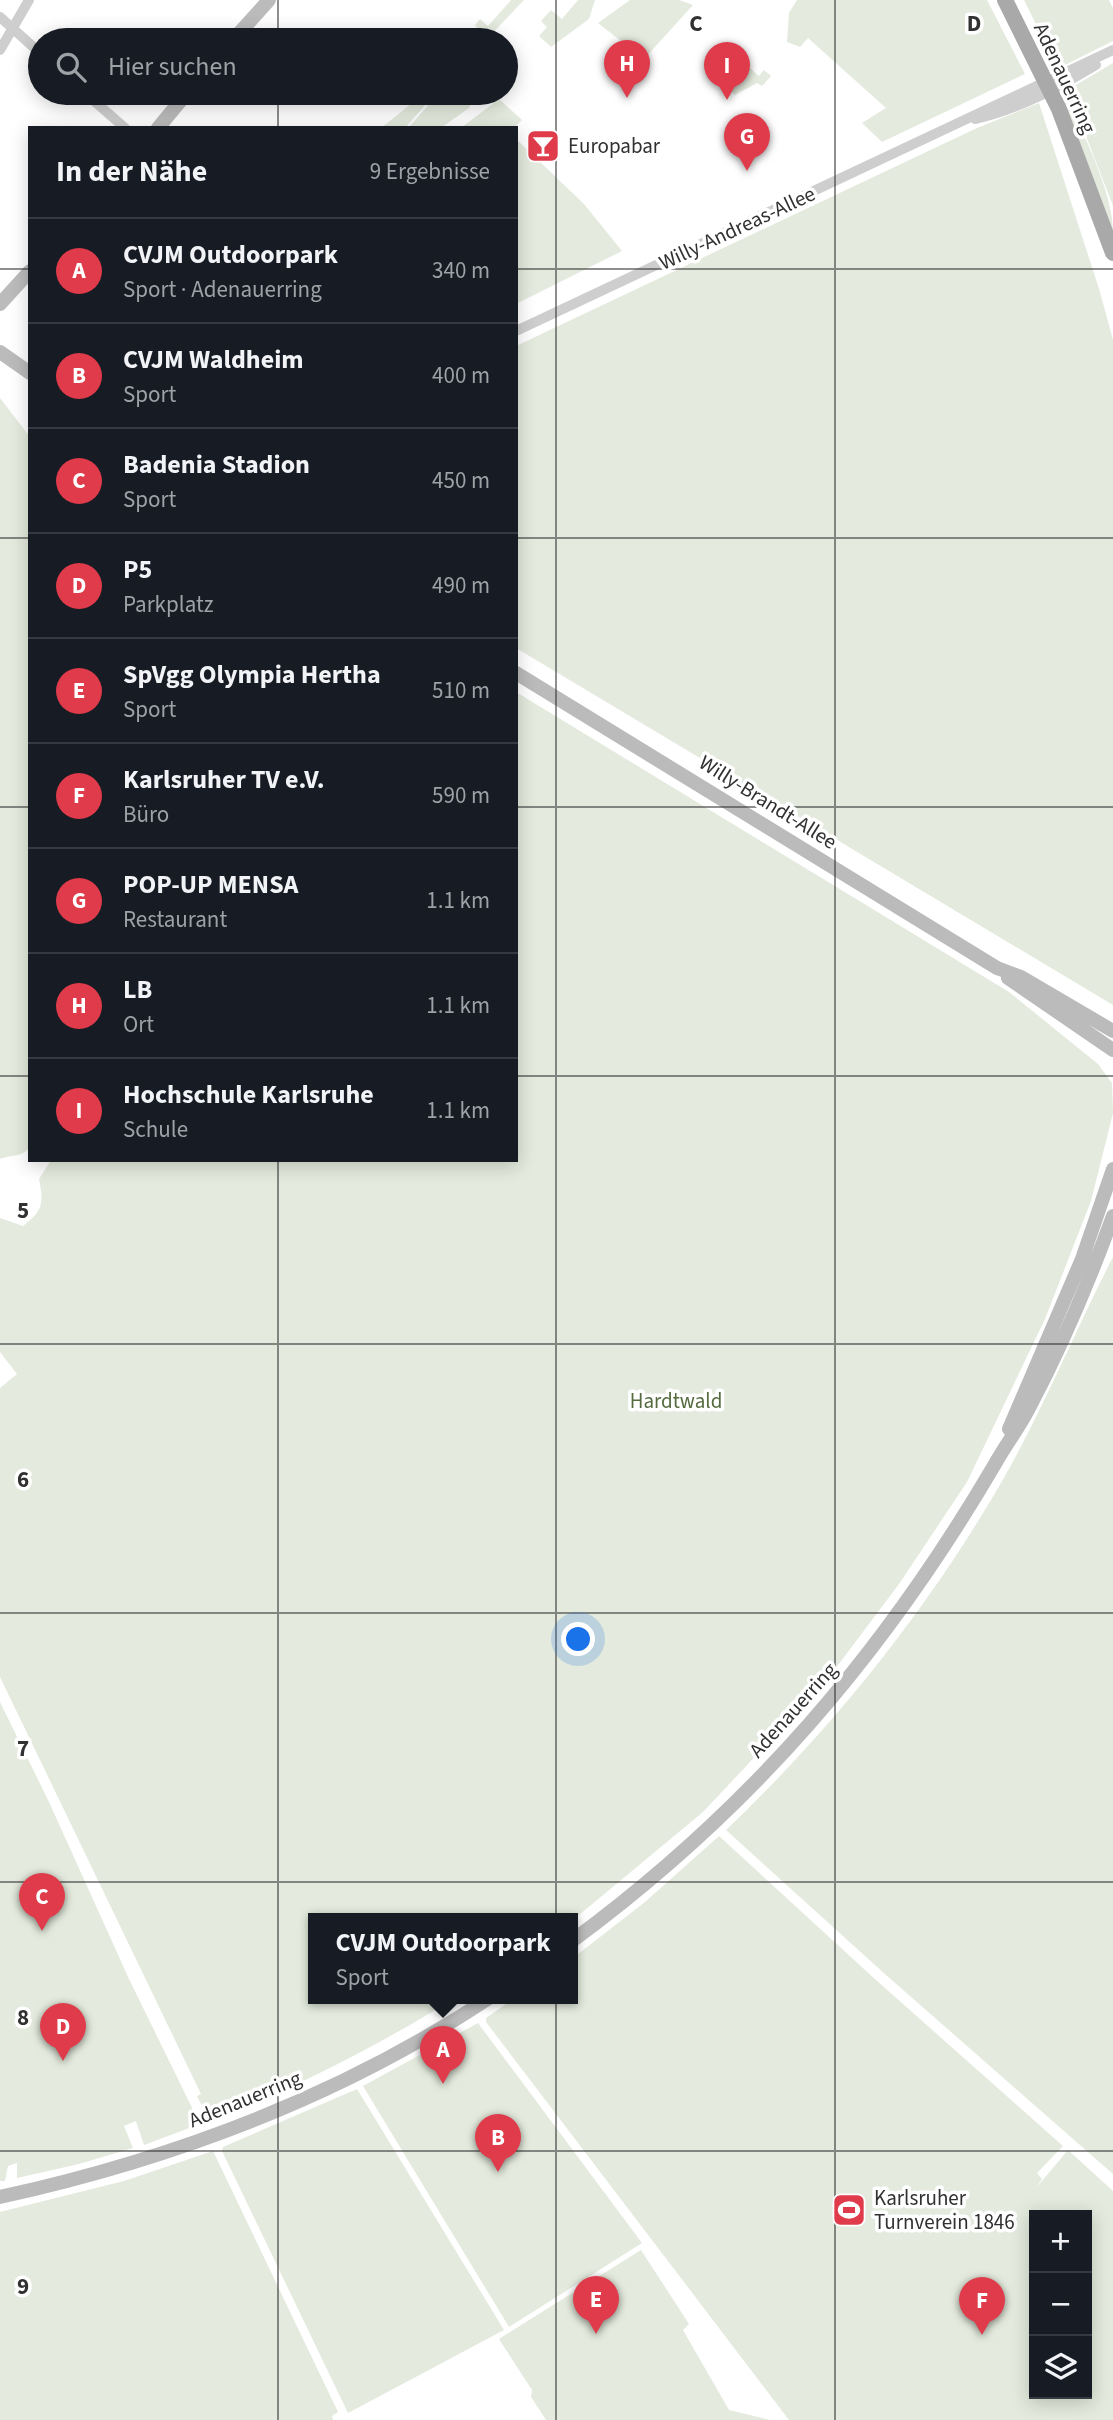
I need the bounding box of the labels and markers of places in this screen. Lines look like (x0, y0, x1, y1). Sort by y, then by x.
pin: H (604, 40, 650, 98)
pin: I (704, 42, 750, 100)
pin: G (724, 113, 770, 171)
bar icon: Europabar (524, 127, 562, 165)
place label: Europabar (568, 131, 661, 161)
pin: C (19, 1873, 65, 1931)
pin: D (40, 2003, 86, 2061)
pin: A (420, 2026, 466, 2084)
pin: B (475, 2114, 521, 2172)
place label: Karlsruher Turnverein 1846 (874, 2183, 1015, 2237)
sports icon: Karlsruher Turnverein 1846 (830, 2191, 868, 2229)
pin: E (573, 2276, 619, 2334)
pin: F (959, 2277, 1005, 2335)

